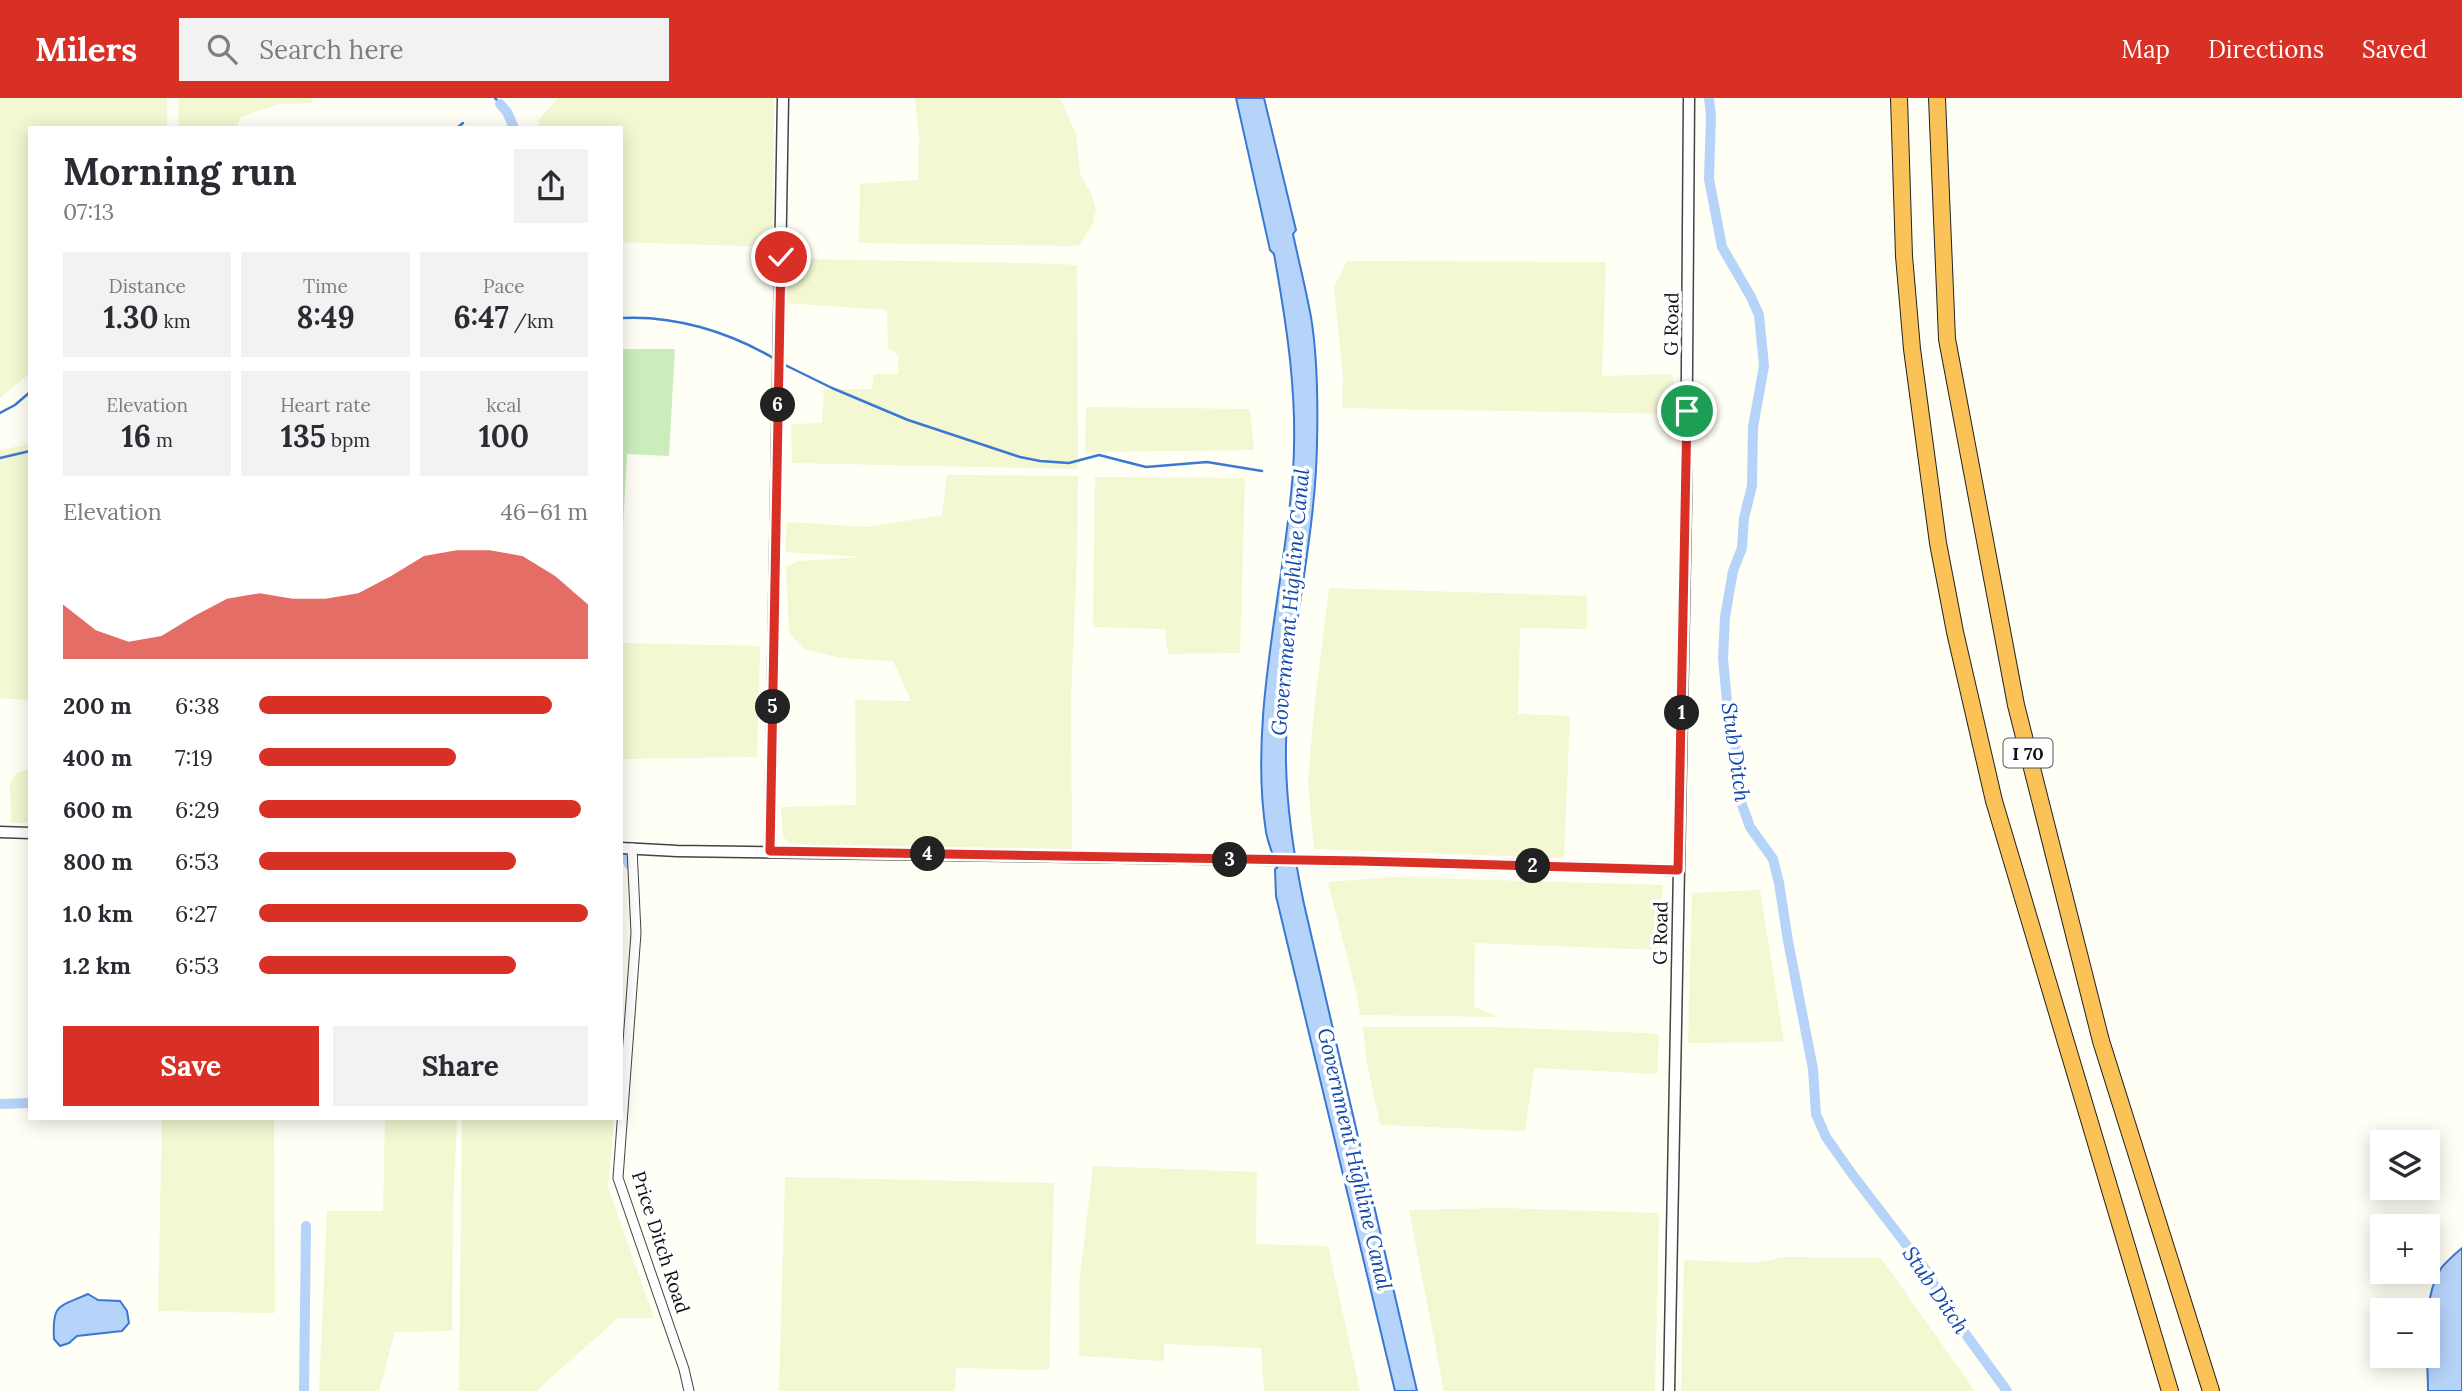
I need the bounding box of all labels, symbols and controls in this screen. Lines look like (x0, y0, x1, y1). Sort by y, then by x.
search box (179, 18, 669, 81)
text: Milers (35, 28, 137, 70)
icon: search (203, 30, 241, 68)
text: Search here (259, 33, 404, 66)
text: Map (2121, 34, 2170, 65)
text: Directions (2208, 34, 2324, 65)
text: Saved (2362, 34, 2427, 65)
text: Morning run (63, 147, 297, 195)
button: share (514, 149, 588, 223)
text: 07:13 (63, 197, 114, 226)
pin (751, 227, 811, 287)
icon: check (762, 238, 800, 276)
text: Distance (109, 274, 186, 298)
text: Time (303, 274, 348, 298)
text: Pace (483, 274, 525, 298)
street label: G Road (1658, 292, 1684, 356)
text: 1.30 (104, 298, 159, 336)
text: 8:49 (296, 298, 355, 336)
text: 6:47 (454, 298, 509, 336)
text: km (159, 309, 191, 333)
text: /km (509, 309, 554, 333)
pin (1657, 381, 1717, 441)
pin: 6 (760, 388, 796, 422)
text: 6 (772, 392, 783, 416)
icon: arrive (1668, 392, 1706, 430)
text: Elevation (106, 393, 188, 417)
text: Heart rate (280, 393, 371, 417)
text: kcal (486, 393, 521, 417)
text: 16 (121, 417, 151, 455)
text: 135 (281, 417, 326, 455)
text: 100 (479, 417, 529, 455)
text: m (151, 428, 173, 452)
text: bpm (326, 428, 370, 452)
water label: Government Highline Canal (1265, 467, 1315, 737)
text: Elevation (63, 497, 162, 526)
text: 46–61 m (500, 497, 588, 526)
pin: 5 (756, 690, 790, 724)
text: 200 m (63, 691, 132, 720)
text: 6:38 (175, 691, 220, 720)
text: 5 (767, 694, 778, 718)
pin: 1 (1664, 696, 1700, 730)
text: 1 (1678, 700, 1685, 724)
water label: Stub Ditch (1716, 701, 1756, 803)
road number: I 70 (2004, 738, 2052, 768)
text: 400 m (63, 743, 132, 772)
text: 7:19 (175, 743, 213, 772)
text: 600 m (63, 795, 133, 824)
text: 6:29 (175, 795, 220, 824)
pin: 4 (911, 836, 946, 872)
text: 4 (922, 841, 933, 865)
pin: 3 (1212, 842, 1248, 878)
text: 800 m (63, 847, 133, 876)
text: 6:53 (175, 847, 219, 876)
text: 3 (1224, 847, 1235, 871)
pin: 2 (1516, 848, 1550, 884)
text: 2 (1527, 853, 1538, 877)
text: 1.0 km (63, 899, 133, 928)
text: 6:27 (175, 899, 217, 928)
street label: G Road (1647, 901, 1673, 965)
text: 1.2 km (63, 951, 131, 980)
text: 6:53 (175, 951, 219, 980)
water label: Government Highline Canal (1312, 1025, 1398, 1293)
button: Save (63, 1026, 319, 1106)
button: Share (333, 1026, 588, 1106)
map controls (2370, 1130, 2440, 1368)
button: layers (2370, 1130, 2440, 1200)
street label: Price Ditch Road (627, 1168, 695, 1316)
button: + (2370, 1214, 2440, 1284)
water label: Stub Ditch (1897, 1241, 1975, 1339)
button: − (2370, 1298, 2440, 1368)

